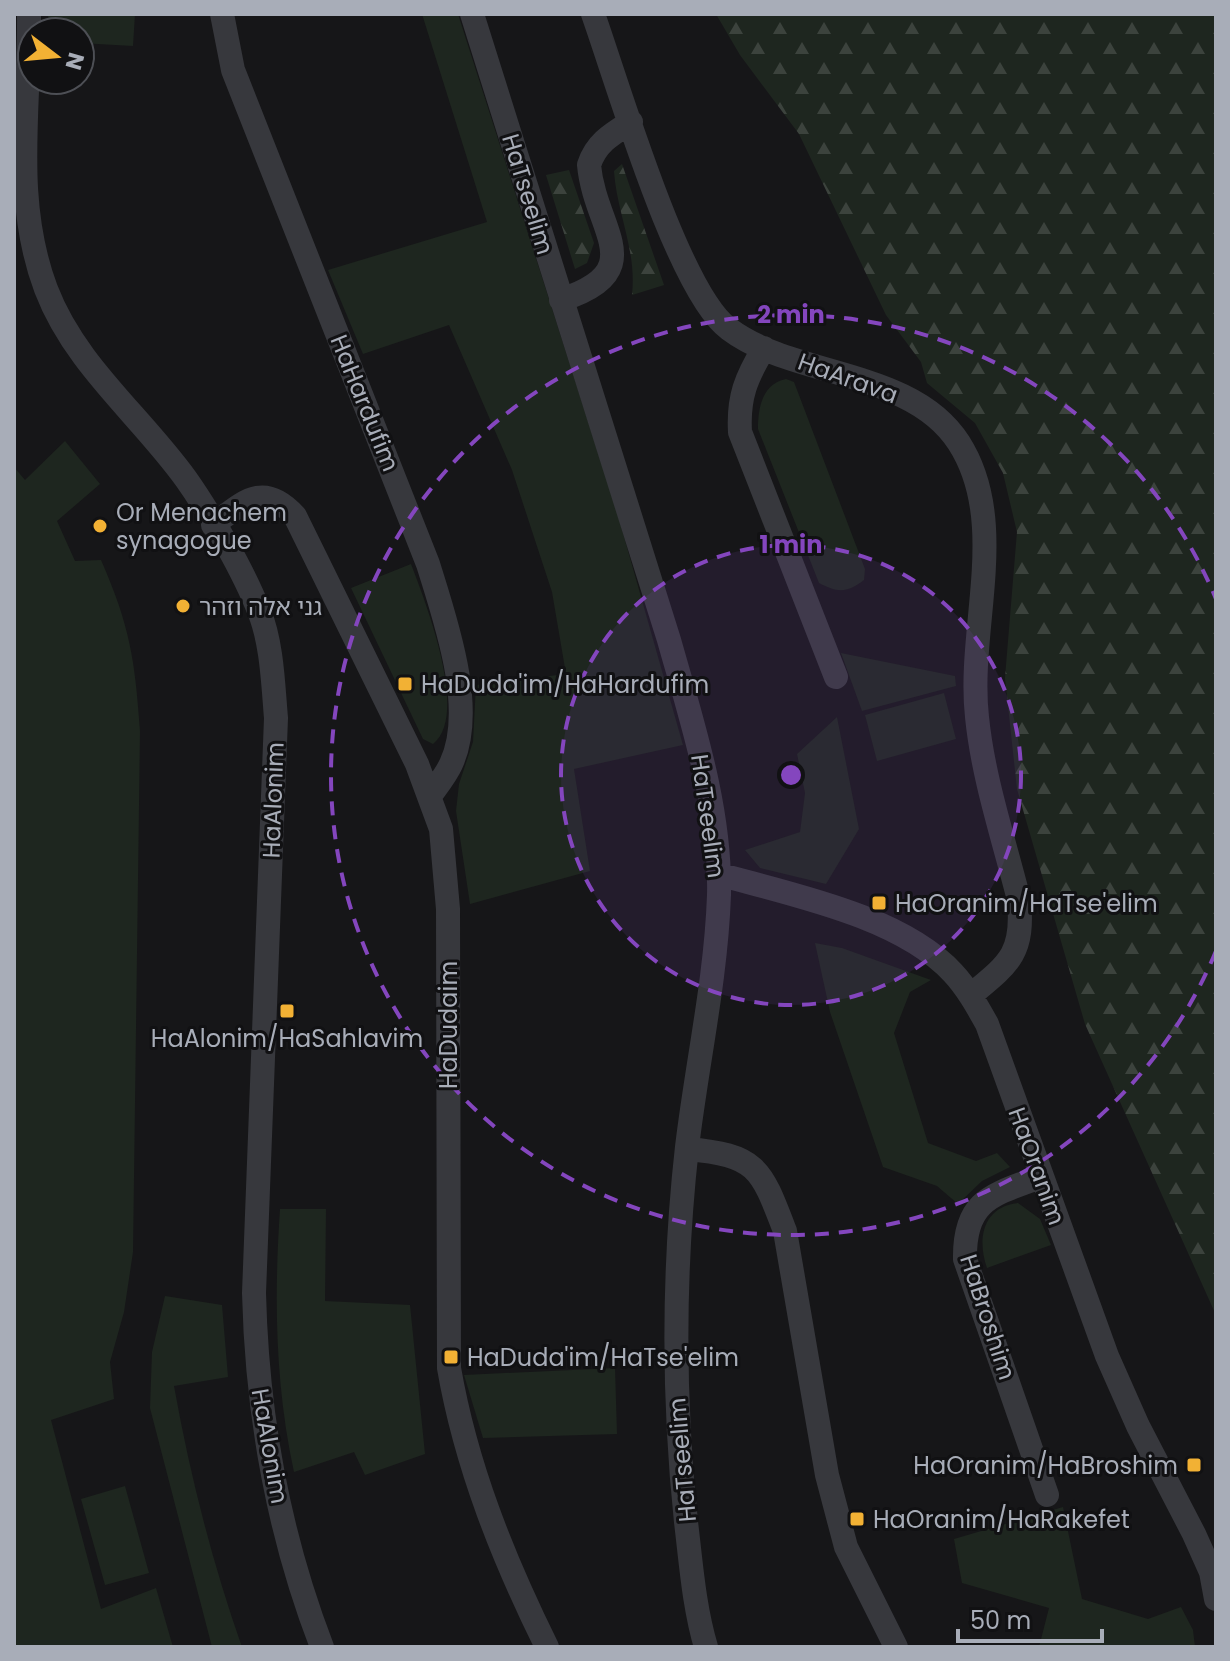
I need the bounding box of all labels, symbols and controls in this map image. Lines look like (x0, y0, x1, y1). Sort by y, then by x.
north arrow (16, 16, 96, 96)
text: N (58, 49, 92, 74)
street label: HaTseelim (494, 130, 562, 258)
text: 2 min (757, 298, 825, 331)
street label: HaHardufim (323, 330, 407, 476)
street label: HaArava (794, 345, 902, 411)
place label: Or Menachem synagogue (116, 496, 287, 557)
marker: Or Menachem synagogue (91, 517, 109, 535)
text: 1 min (760, 528, 822, 561)
place label: גני אלה וזהר (199, 590, 322, 623)
marker: גני אלה וזהר (174, 597, 192, 615)
place label: HaDuda'im/HaHardufim (421, 668, 709, 701)
marker: HaDuda'im/HaHardufim (396, 675, 414, 693)
street label: HaAlonim (254, 741, 292, 859)
street label: HaTseelim (683, 752, 733, 880)
centre of rings (777, 761, 805, 789)
place label: HaOranim/HaTse'elim (895, 887, 1158, 920)
marker: HaOranim/HaTse'elim (870, 894, 888, 912)
street label: HaDudaim (432, 961, 465, 1089)
marker: HaAlonim/HaSahlavim (278, 1002, 296, 1020)
place label: HaAlonim/HaSahlavim (151, 1022, 423, 1055)
street label: HaOranim (1000, 1103, 1074, 1229)
street label: HaBroshim (952, 1250, 1024, 1384)
place label: HaDuda'im/HaTse'elim (467, 1341, 739, 1374)
marker: HaDuda'im/HaTse'elim (442, 1348, 460, 1366)
street label: HaAlonim (244, 1386, 296, 1506)
street label: HaTseelim (660, 1396, 704, 1524)
place label: HaOranim/HaBroshim (913, 1449, 1178, 1482)
marker: HaOranim/HaBroshim (1185, 1456, 1203, 1474)
place label: HaOranim/HaRakefet (873, 1503, 1130, 1536)
marker: HaOranim/HaRakefet (848, 1510, 866, 1528)
scale bar (958, 1593, 1102, 1643)
text: 50 m (970, 1604, 1031, 1637)

